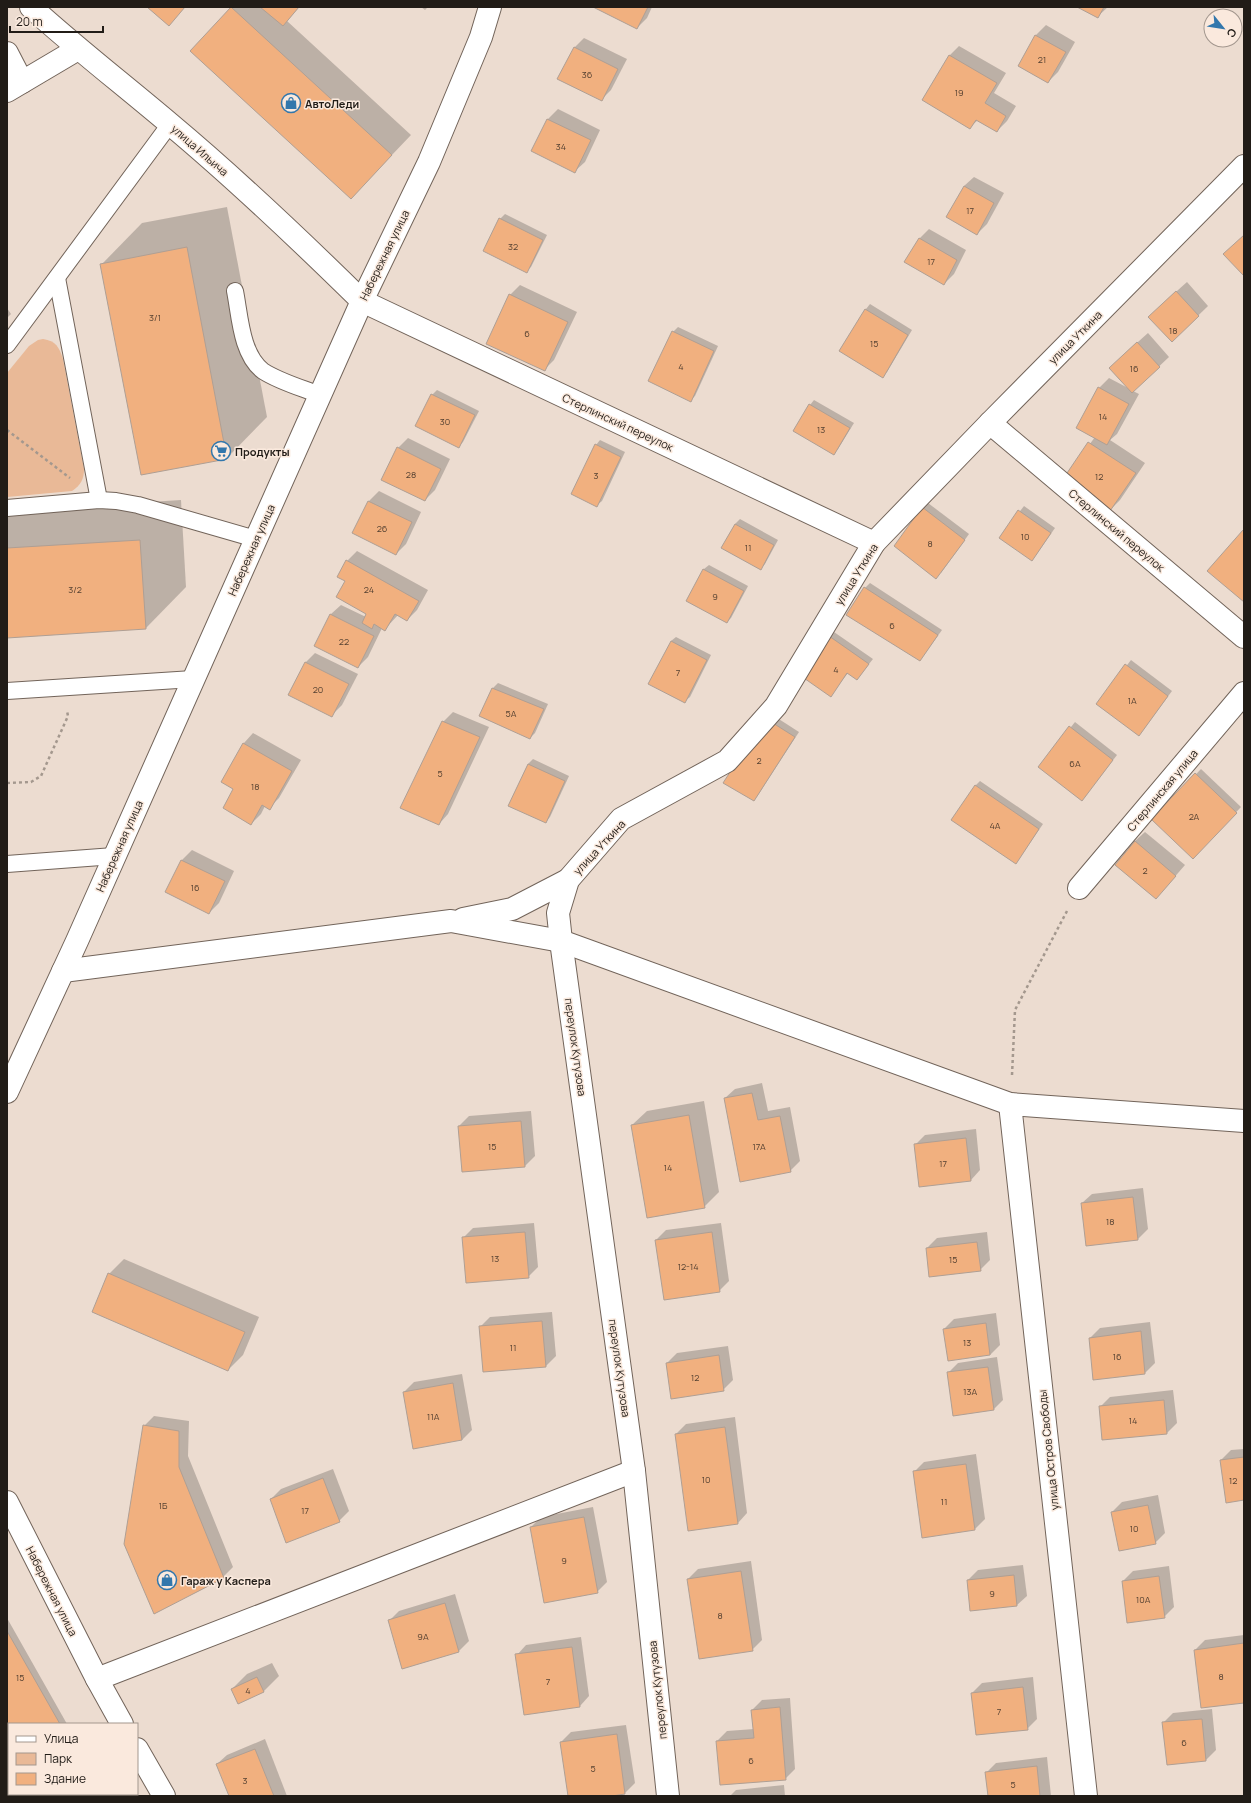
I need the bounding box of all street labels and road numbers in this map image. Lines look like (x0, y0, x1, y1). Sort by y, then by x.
street label: улица Ильича (168, 121, 232, 179)
street label: Набережная улица (356, 207, 412, 303)
street label: улица Уткина (1045, 307, 1105, 367)
street label: Стерлинский переулок (560, 390, 677, 455)
street label: Стерлинский переулок (1066, 485, 1169, 575)
street label: Набережная улица (224, 502, 278, 598)
street label: улица Уткина (831, 540, 881, 608)
street label: Стерлинская улица (1123, 746, 1201, 834)
street label: Набережная улица (92, 798, 146, 894)
street label: улица Уткина (570, 816, 628, 878)
street label: переулок Кутузова (562, 997, 590, 1097)
street label: переулок Кутузова (606, 1318, 634, 1418)
street label: улица Остров Свободы (1034, 1389, 1062, 1511)
street label: Набережная улица (23, 1544, 81, 1638)
street label: переулок Кутузова (644, 1640, 670, 1740)

